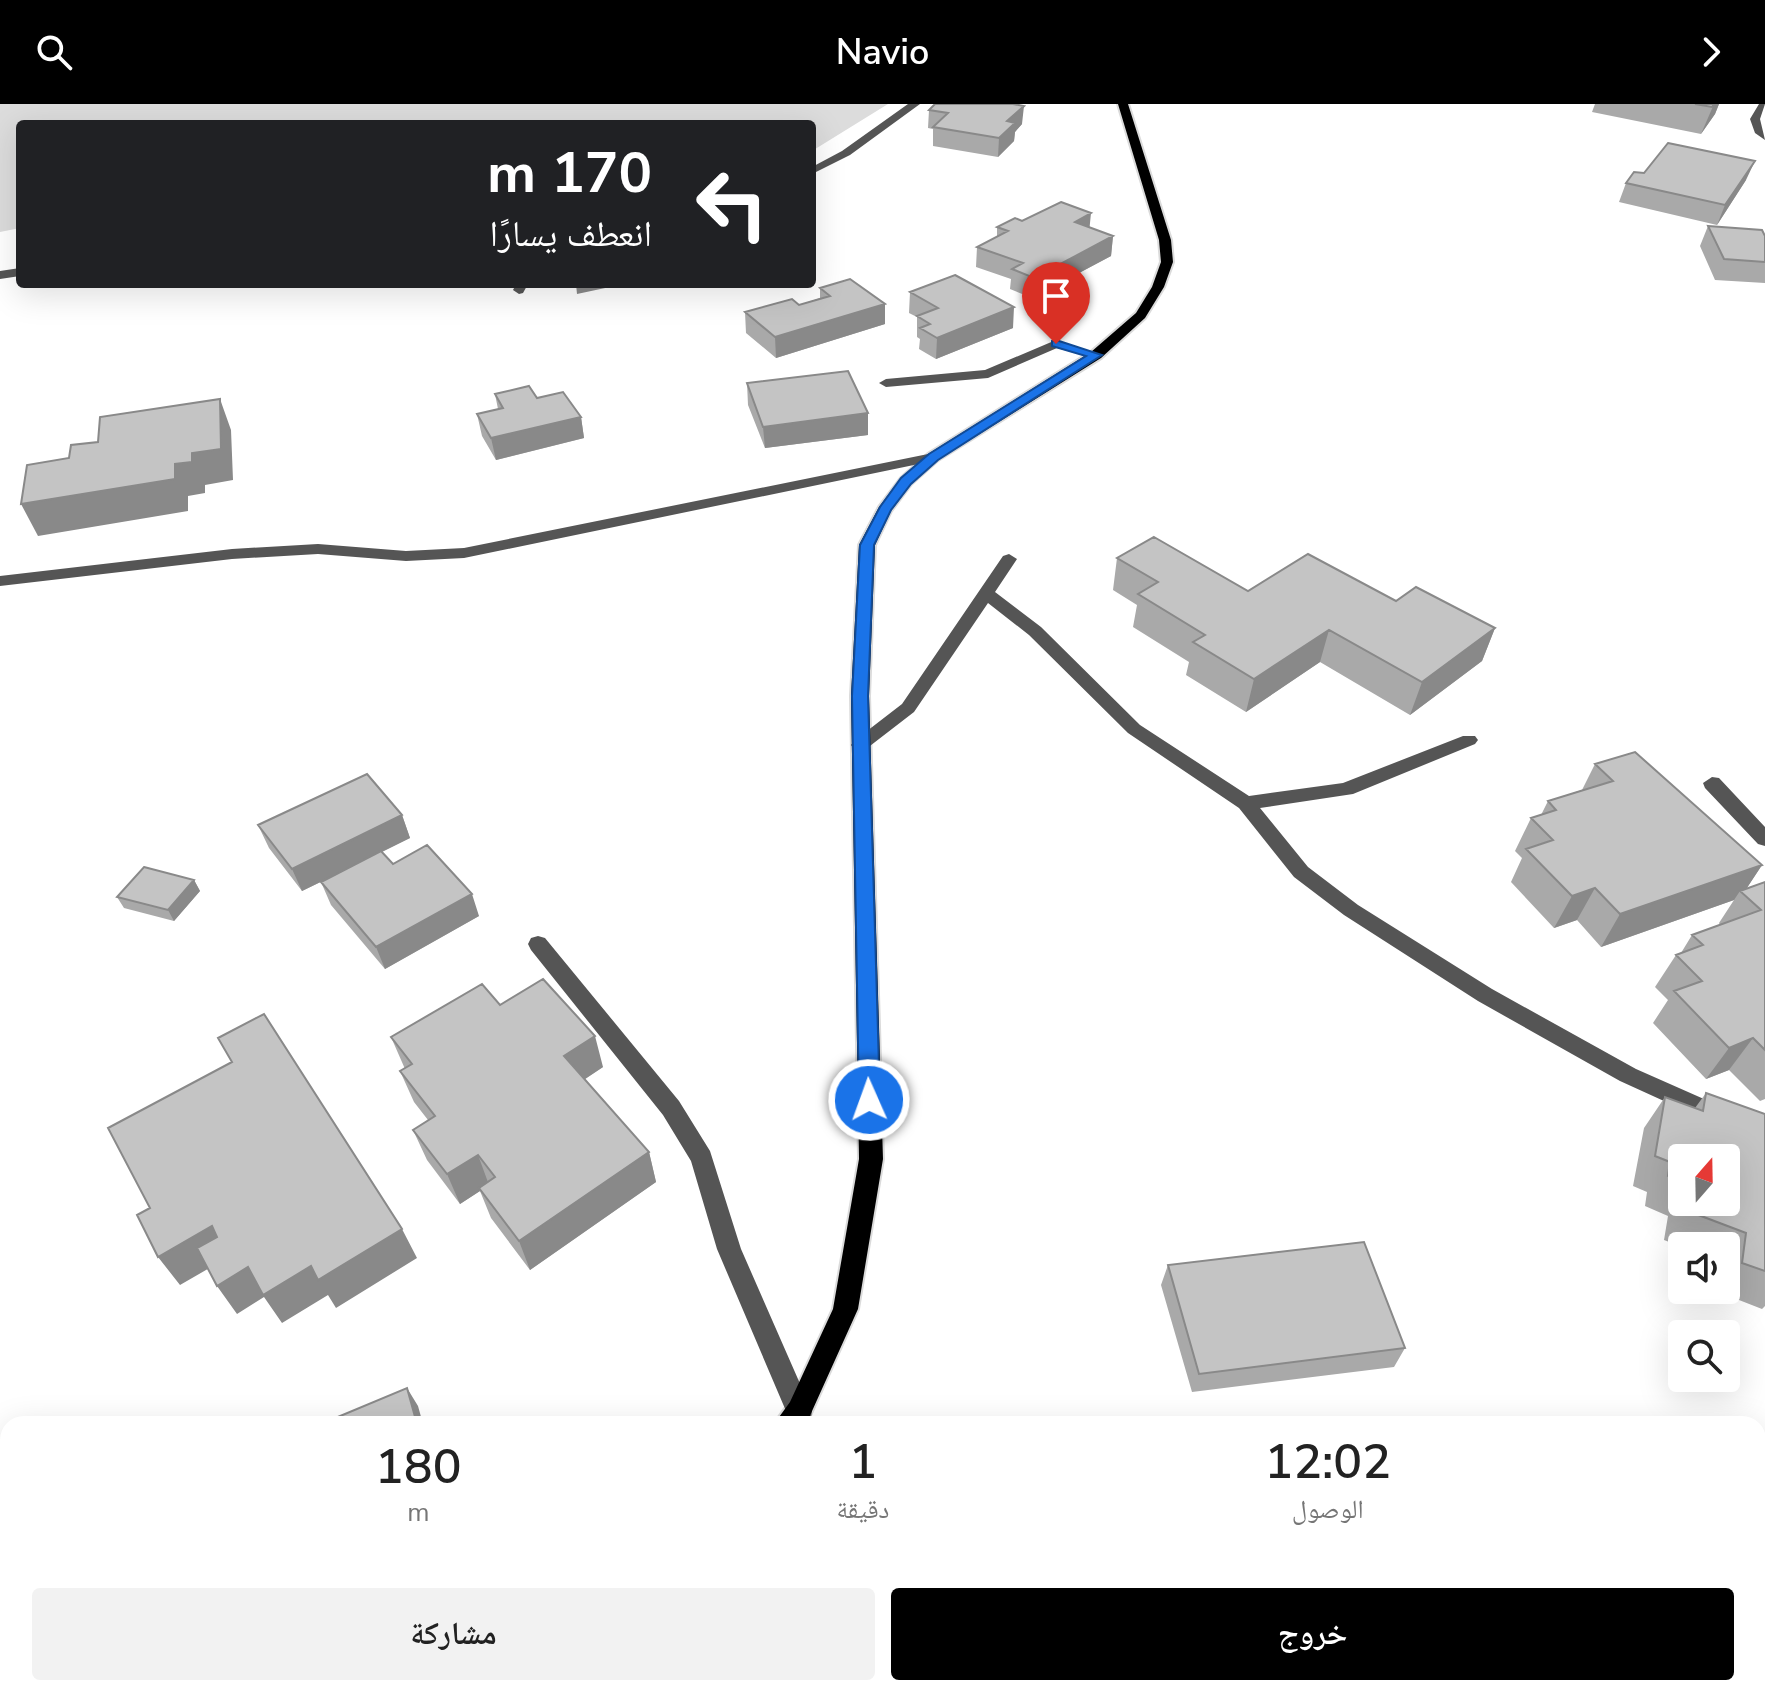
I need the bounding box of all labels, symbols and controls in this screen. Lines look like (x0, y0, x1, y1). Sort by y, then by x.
text: Navio (836, 28, 929, 77)
icon: search (32, 30, 76, 74)
icon: forward (1689, 30, 1733, 74)
text: 170 m (487, 135, 652, 212)
icon: left (680, 152, 784, 256)
text: انعطف يسارًا (490, 210, 652, 259)
pin (1022, 262, 1090, 344)
icon: arrive (1034, 274, 1078, 318)
position arrow (827, 1058, 911, 1142)
north arrow (1668, 1144, 1740, 1216)
map controls (1668, 1144, 1740, 1392)
button: sound (1668, 1232, 1740, 1304)
button: search (1668, 1320, 1740, 1392)
text: 1 (849, 1429, 877, 1495)
text: 12:02 (1264, 1429, 1391, 1495)
text: 180 (375, 1434, 461, 1500)
text: دقيقة (837, 1492, 889, 1527)
text: الوصول (1292, 1492, 1364, 1527)
text: m (407, 1495, 429, 1530)
button: مشاركة (32, 1588, 875, 1680)
button: خروج (891, 1588, 1734, 1680)

